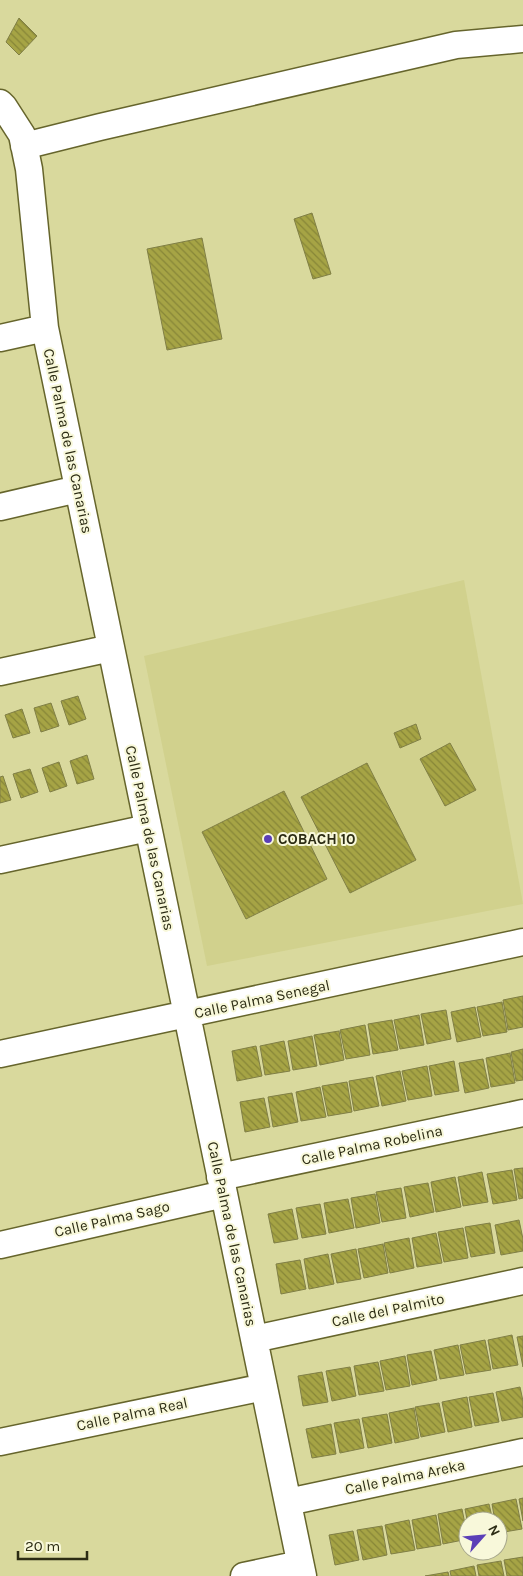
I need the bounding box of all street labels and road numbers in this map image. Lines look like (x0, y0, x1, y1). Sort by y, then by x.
street label: Calle Palma de las Canarias (40, 347, 96, 535)
street label: Calle Palma de las Canarias (122, 744, 178, 932)
street label: Calle Palma Senegal (193, 976, 331, 1022)
street label: Calle Palma Robelina (300, 1121, 444, 1169)
street label: Calle Palma de las Canarias (204, 1140, 260, 1328)
street label: Calle Palma Sago (53, 1197, 171, 1241)
street label: Calle del Palmito (330, 1289, 446, 1331)
street label: Calle Palma Real (75, 1393, 189, 1435)
street label: Calle Palma Areka (343, 1455, 467, 1499)

